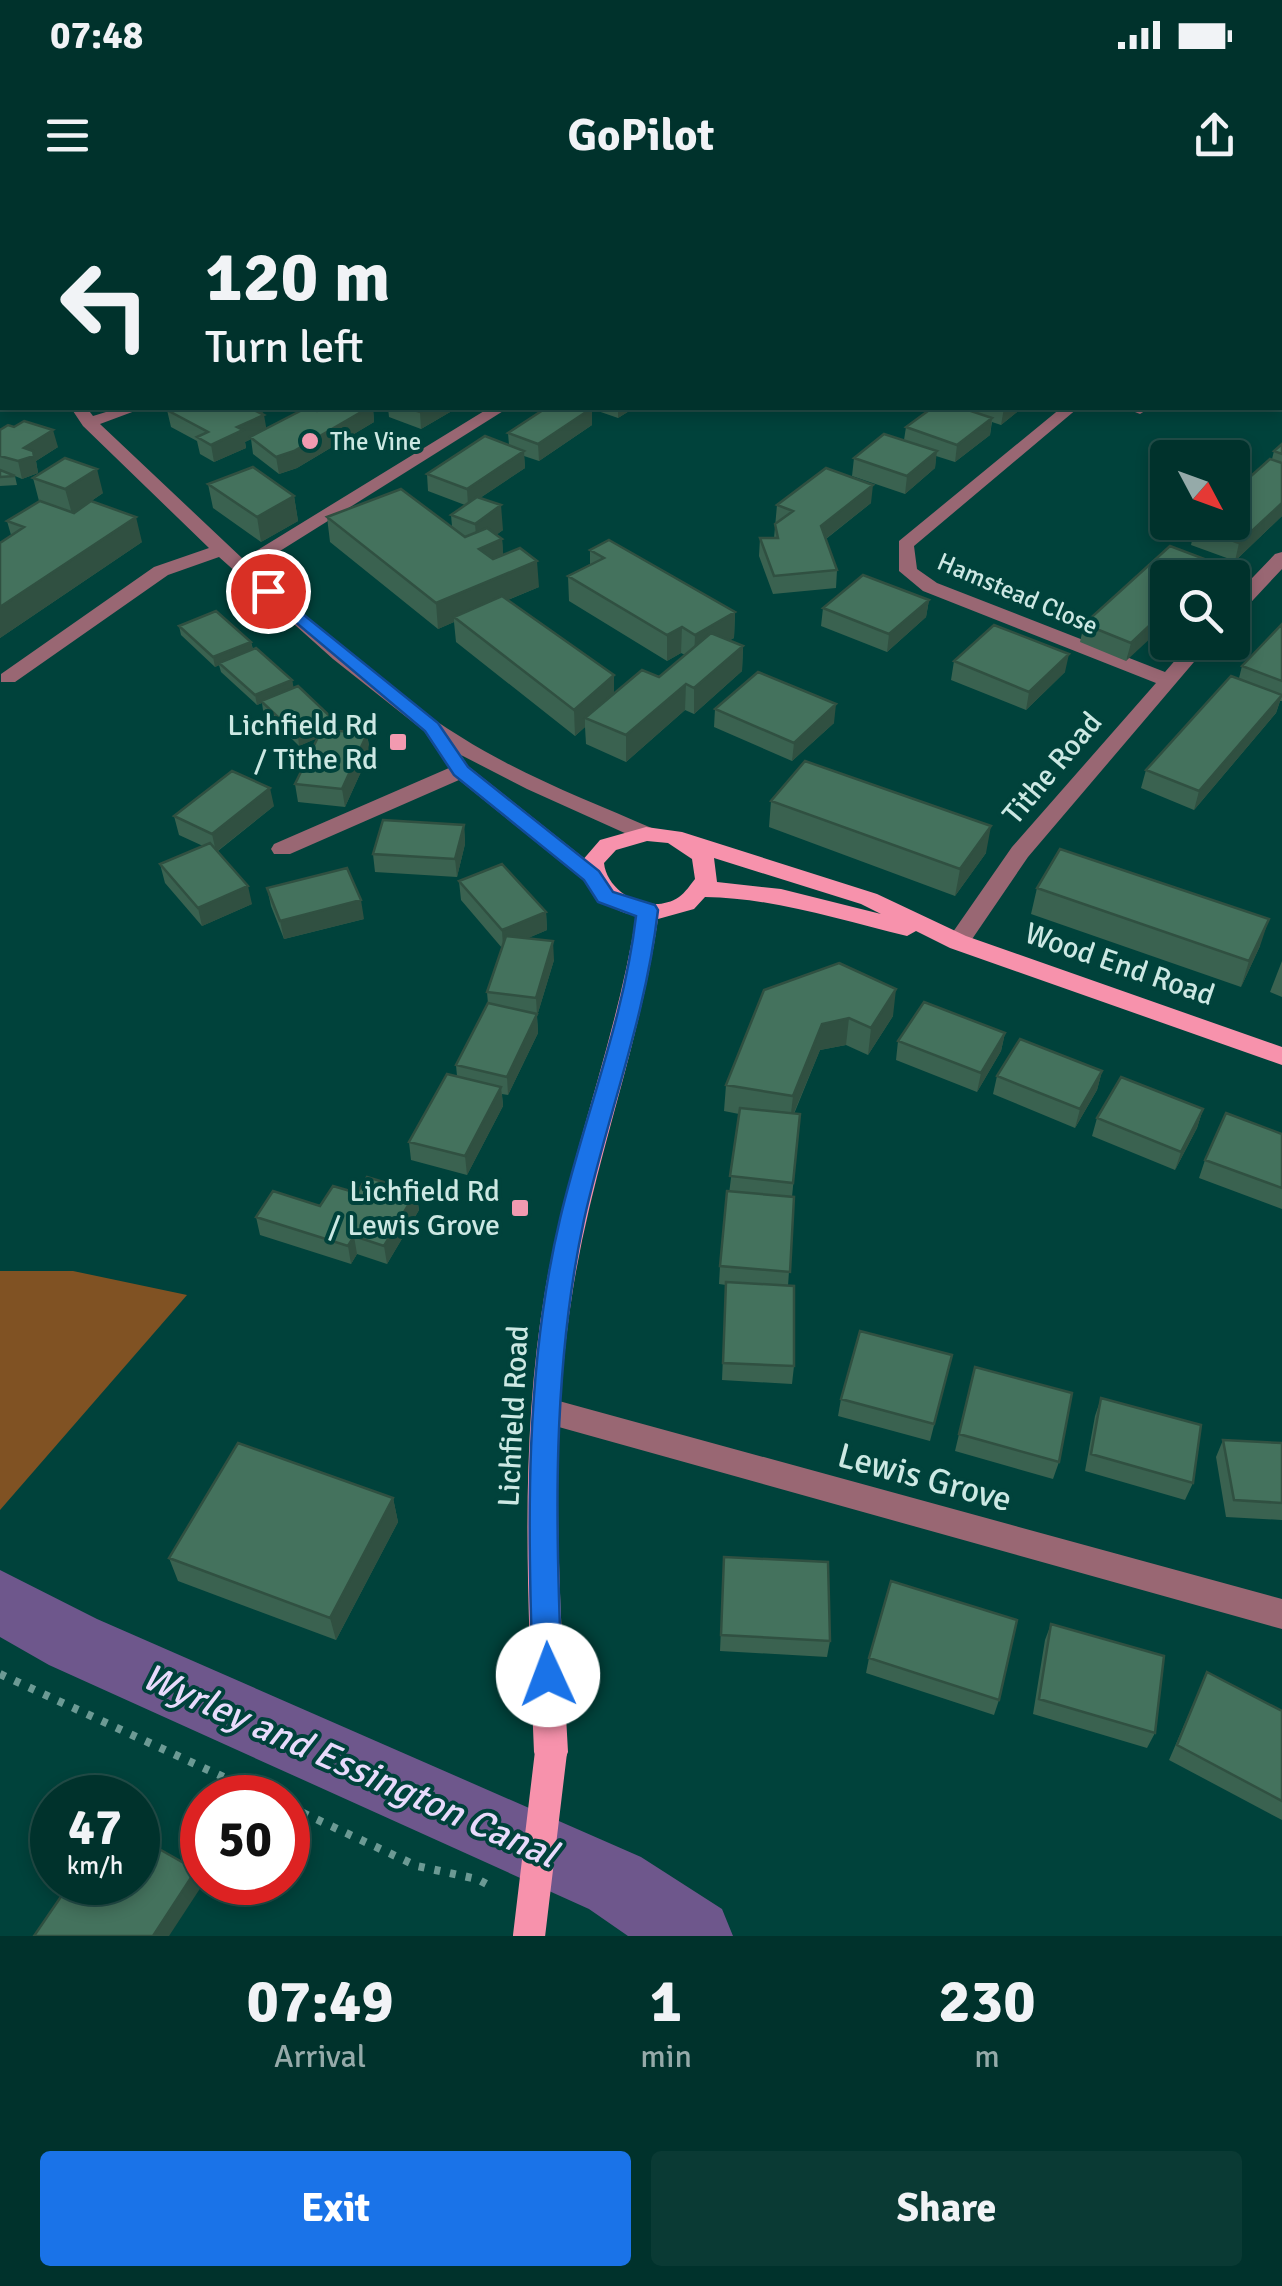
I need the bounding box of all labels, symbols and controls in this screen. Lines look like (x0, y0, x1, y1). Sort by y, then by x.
text: 07:48 (50, 12, 143, 59)
icon: menu (40, 108, 95, 163)
text: GoPilot (568, 108, 714, 163)
icon: share (1187, 108, 1242, 163)
text: 120 m (205, 234, 390, 320)
icon: left (40, 240, 170, 370)
text: Turn left (205, 320, 364, 375)
place label: The Vine (330, 426, 421, 457)
marker: The Vine (299, 430, 321, 452)
north arrow (1150, 440, 1250, 540)
map controls (1150, 440, 1250, 660)
street label: Hamstead Close (933, 546, 1103, 641)
pin (226, 549, 311, 634)
button: search (1150, 560, 1250, 660)
icon: arrive (241, 564, 296, 619)
street label: Tithe Road (995, 705, 1110, 832)
place label: Lichfield Rd / Tithe Rd (227, 707, 378, 778)
marker: Lichfield Rd / Tithe Rd (387, 731, 409, 753)
street label: Wood End Road (1020, 915, 1220, 1014)
place label: Lichfield Rd / Lewis Grove (328, 1173, 500, 1244)
marker: Lichfield Rd / Lewis Grove (509, 1197, 531, 1219)
street label: Lichfield Road (490, 1324, 537, 1508)
street label: Lewis Grove (833, 1434, 1017, 1521)
position arrow (496, 1623, 600, 1727)
water label: Wyrley and Essington Canal (135, 1653, 567, 1879)
speed limit sign: 50 (180, 1775, 310, 1905)
text: 47 (68, 1797, 122, 1859)
text: km/h (67, 1850, 123, 1881)
text: 07:49 (246, 1965, 394, 2039)
text: 1 (650, 1965, 682, 2039)
text: 230 (938, 1965, 1036, 2039)
text: Arrival (274, 2037, 366, 2076)
text: min (640, 2037, 692, 2076)
text: m (974, 2037, 1000, 2076)
button: Exit (40, 2151, 631, 2266)
button: Share (651, 2151, 1242, 2266)

